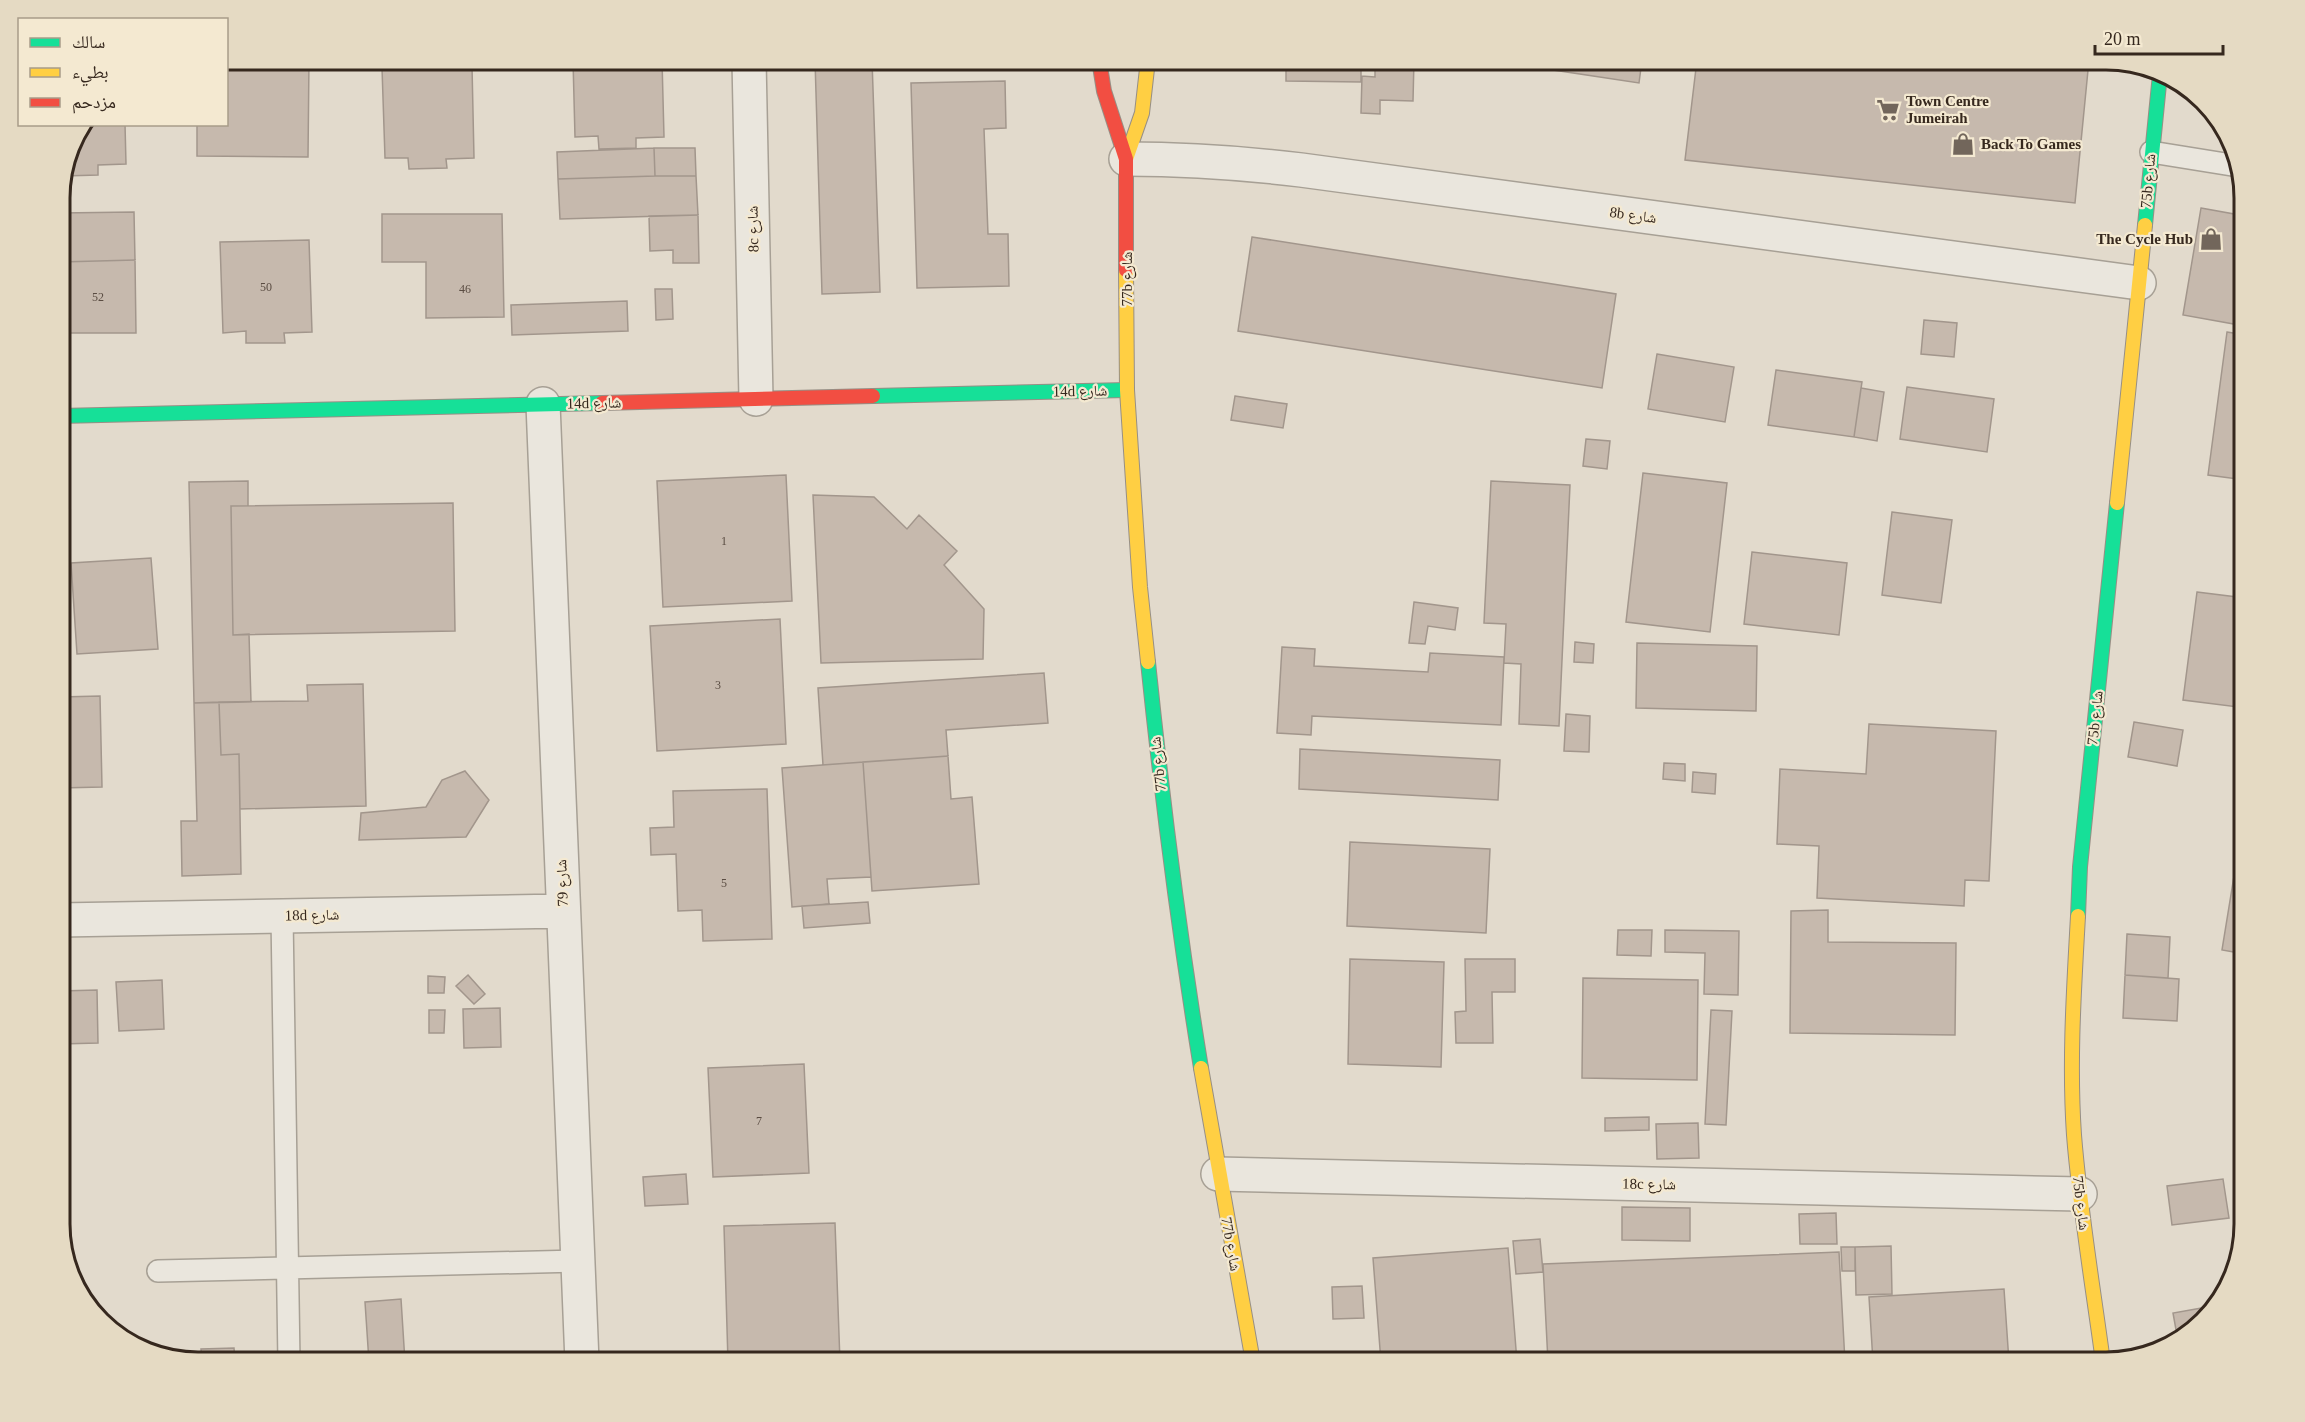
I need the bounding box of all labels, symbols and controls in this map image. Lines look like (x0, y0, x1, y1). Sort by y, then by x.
legend (18, 18, 228, 126)
scale bar (2095, 18, 2222, 56)
text: 20 m (2104, 29, 2141, 49)
text: سالك (72, 32, 105, 52)
text: بطيء (72, 62, 109, 87)
text: مزدحم (72, 92, 116, 114)
place label: Town Centre Jumeirah (1906, 93, 1989, 126)
supermarket icon: Town Centre Jumeirah (1875, 97, 1901, 123)
shop icon: Back To Games (1950, 131, 1976, 157)
place label: Back To Games (1981, 136, 2081, 152)
street label: 75b شارع (2138, 153, 2160, 209)
street label: 8b شارع (1608, 204, 1658, 228)
street label: 8c شارع (745, 205, 763, 252)
shop icon: The Cycle Hub (2198, 226, 2224, 252)
place label: The Cycle Hub (2096, 231, 2193, 247)
street label: 77b شارع (1119, 251, 1137, 306)
house number: 50 (260, 280, 272, 294)
house number: 46 (459, 282, 471, 296)
house number: 52 (92, 290, 104, 304)
street label: 14d شارع (1052, 383, 1108, 401)
street label: 14d شارع (566, 395, 622, 413)
house number: 1 (721, 534, 727, 548)
house number: 3 (715, 678, 721, 692)
street label: 75b شارع (2084, 690, 2108, 746)
street label: 77b شارع (1147, 736, 1171, 792)
street label: شارع 79 (553, 859, 573, 907)
house number: 5 (721, 876, 727, 890)
street label: 18d شارع (284, 907, 340, 925)
house number: 7 (756, 1114, 762, 1128)
street label: 75b شارع (2068, 1175, 2092, 1232)
street label: 18c شارع (1622, 1176, 1676, 1194)
street label: 77b شارع (1216, 1216, 1244, 1273)

